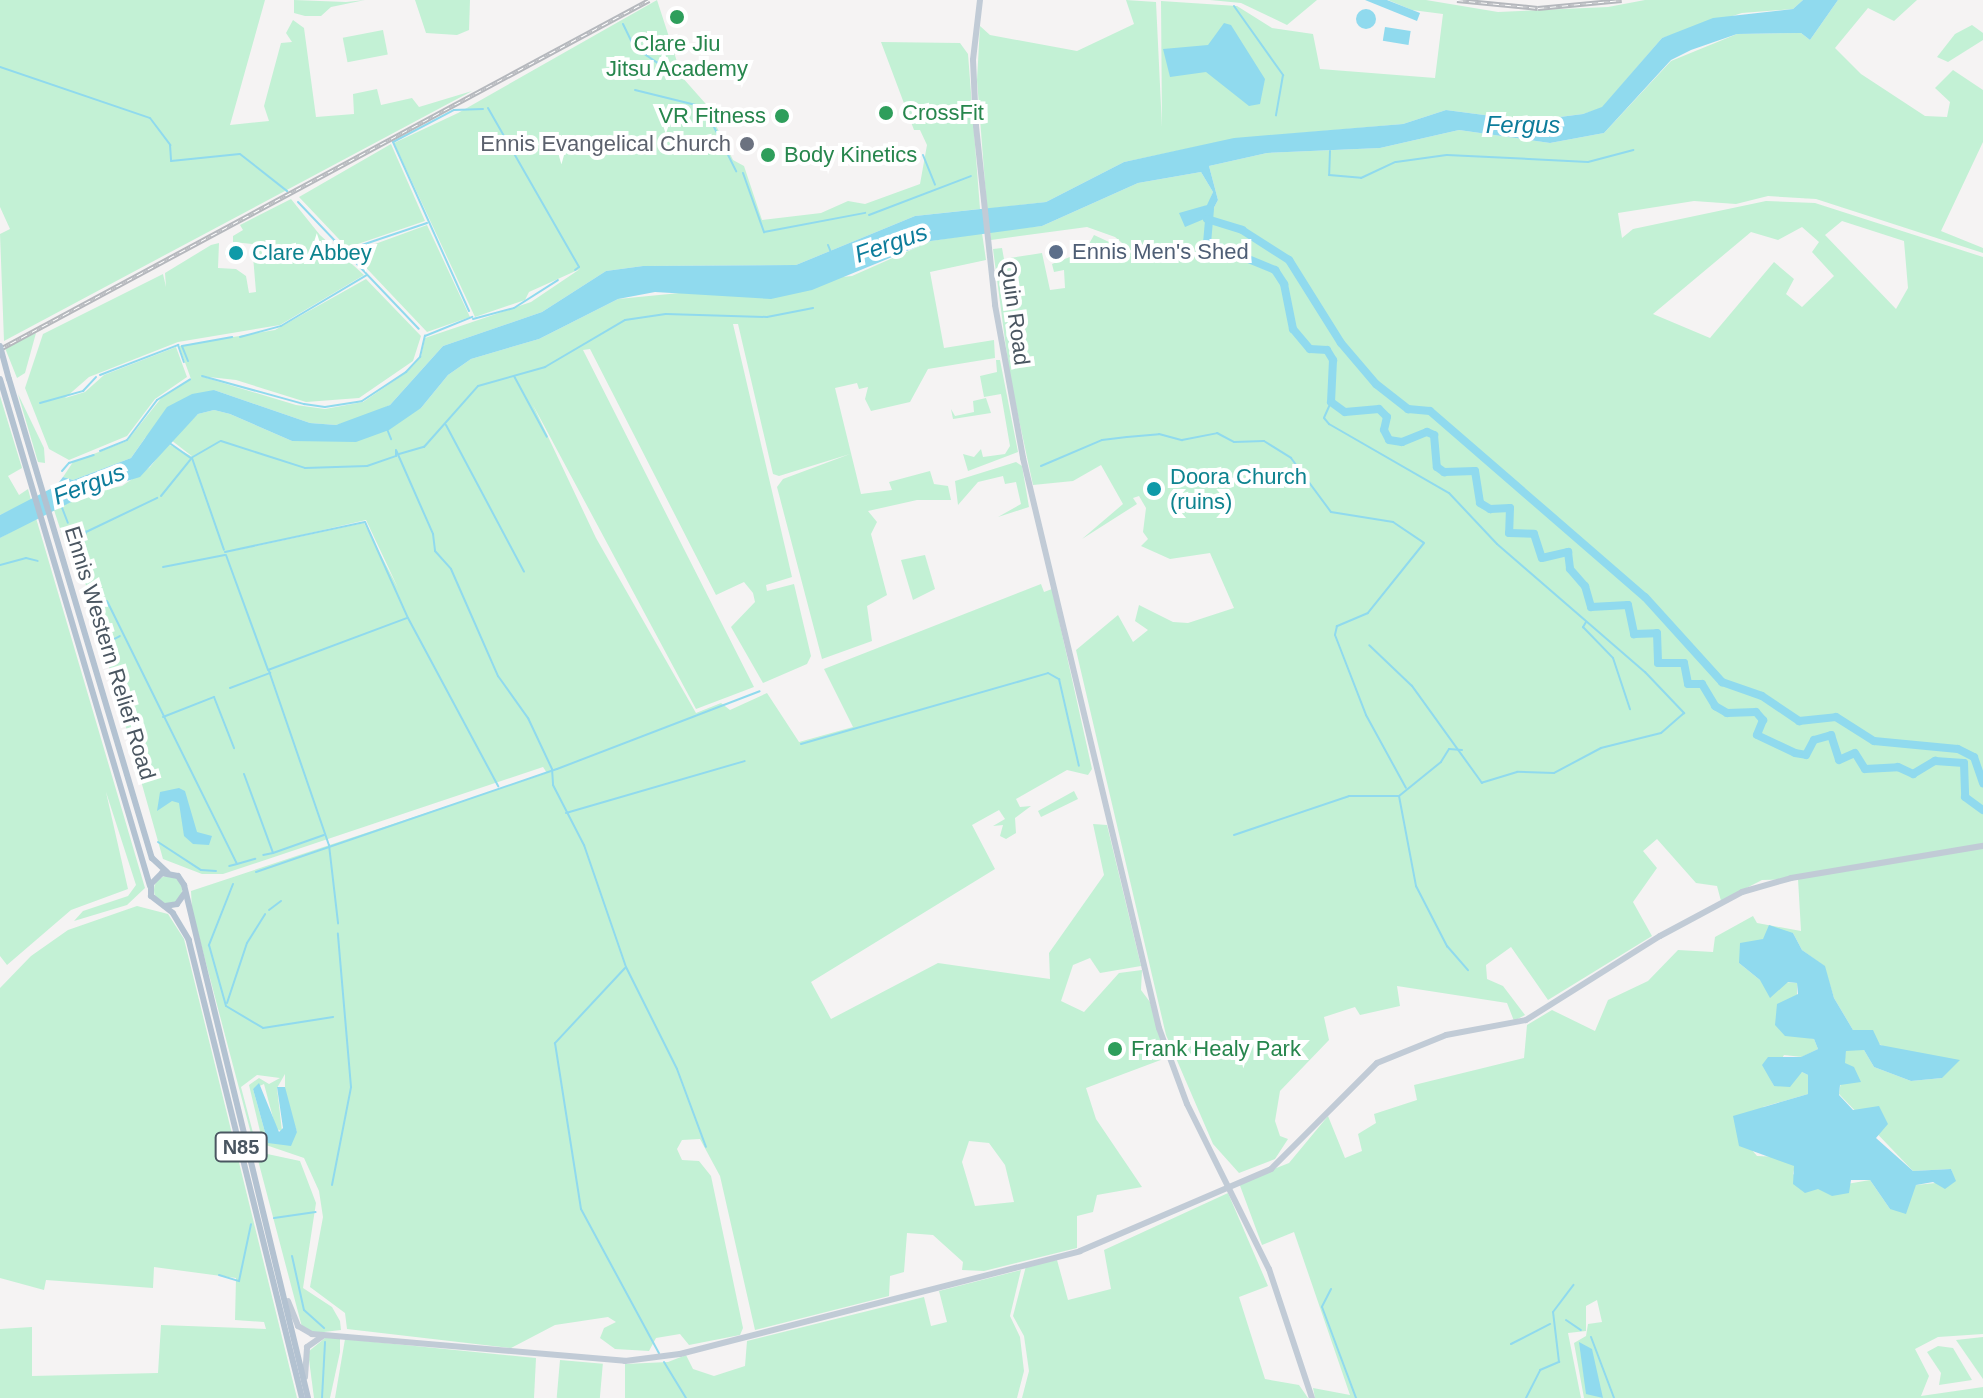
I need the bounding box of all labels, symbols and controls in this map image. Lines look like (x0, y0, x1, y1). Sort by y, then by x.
marker: Clare Jiu Jitsu Academy (668, 8, 686, 26)
place label: Clare Jiu Jitsu Academy (605, 30, 749, 82)
place label: CrossFit (902, 100, 984, 126)
place label: VR Fitness (658, 103, 766, 129)
marker: CrossFit (877, 104, 895, 122)
marker: VR Fitness (773, 107, 791, 125)
water label: Fergus (1486, 111, 1560, 139)
place label: Ennis Evangelical Church (480, 131, 731, 157)
marker: Ennis Evangelical Church (738, 135, 756, 153)
place label: Body Kinetics (784, 142, 917, 168)
marker: Body Kinetics (759, 146, 777, 164)
water label: Fergus (851, 217, 931, 269)
place label: Ennis Men's Shed (1072, 239, 1249, 265)
place label: Clare Abbey (252, 240, 373, 266)
marker: Ennis Men's Shed (1047, 243, 1065, 261)
marker: Clare Abbey (227, 244, 245, 262)
street label: Quin Road (995, 259, 1035, 367)
water label: Fergus (49, 457, 129, 511)
place label: Doora Church (ruins) (1170, 463, 1307, 514)
marker: Doora Church (ruins) (1145, 480, 1163, 498)
street label: Ennis Western Relief Road (59, 523, 161, 783)
place label: Frank Healy Park (1131, 1036, 1301, 1062)
marker: Frank Healy Park (1106, 1040, 1124, 1058)
road number: N85 (213, 1131, 269, 1163)

